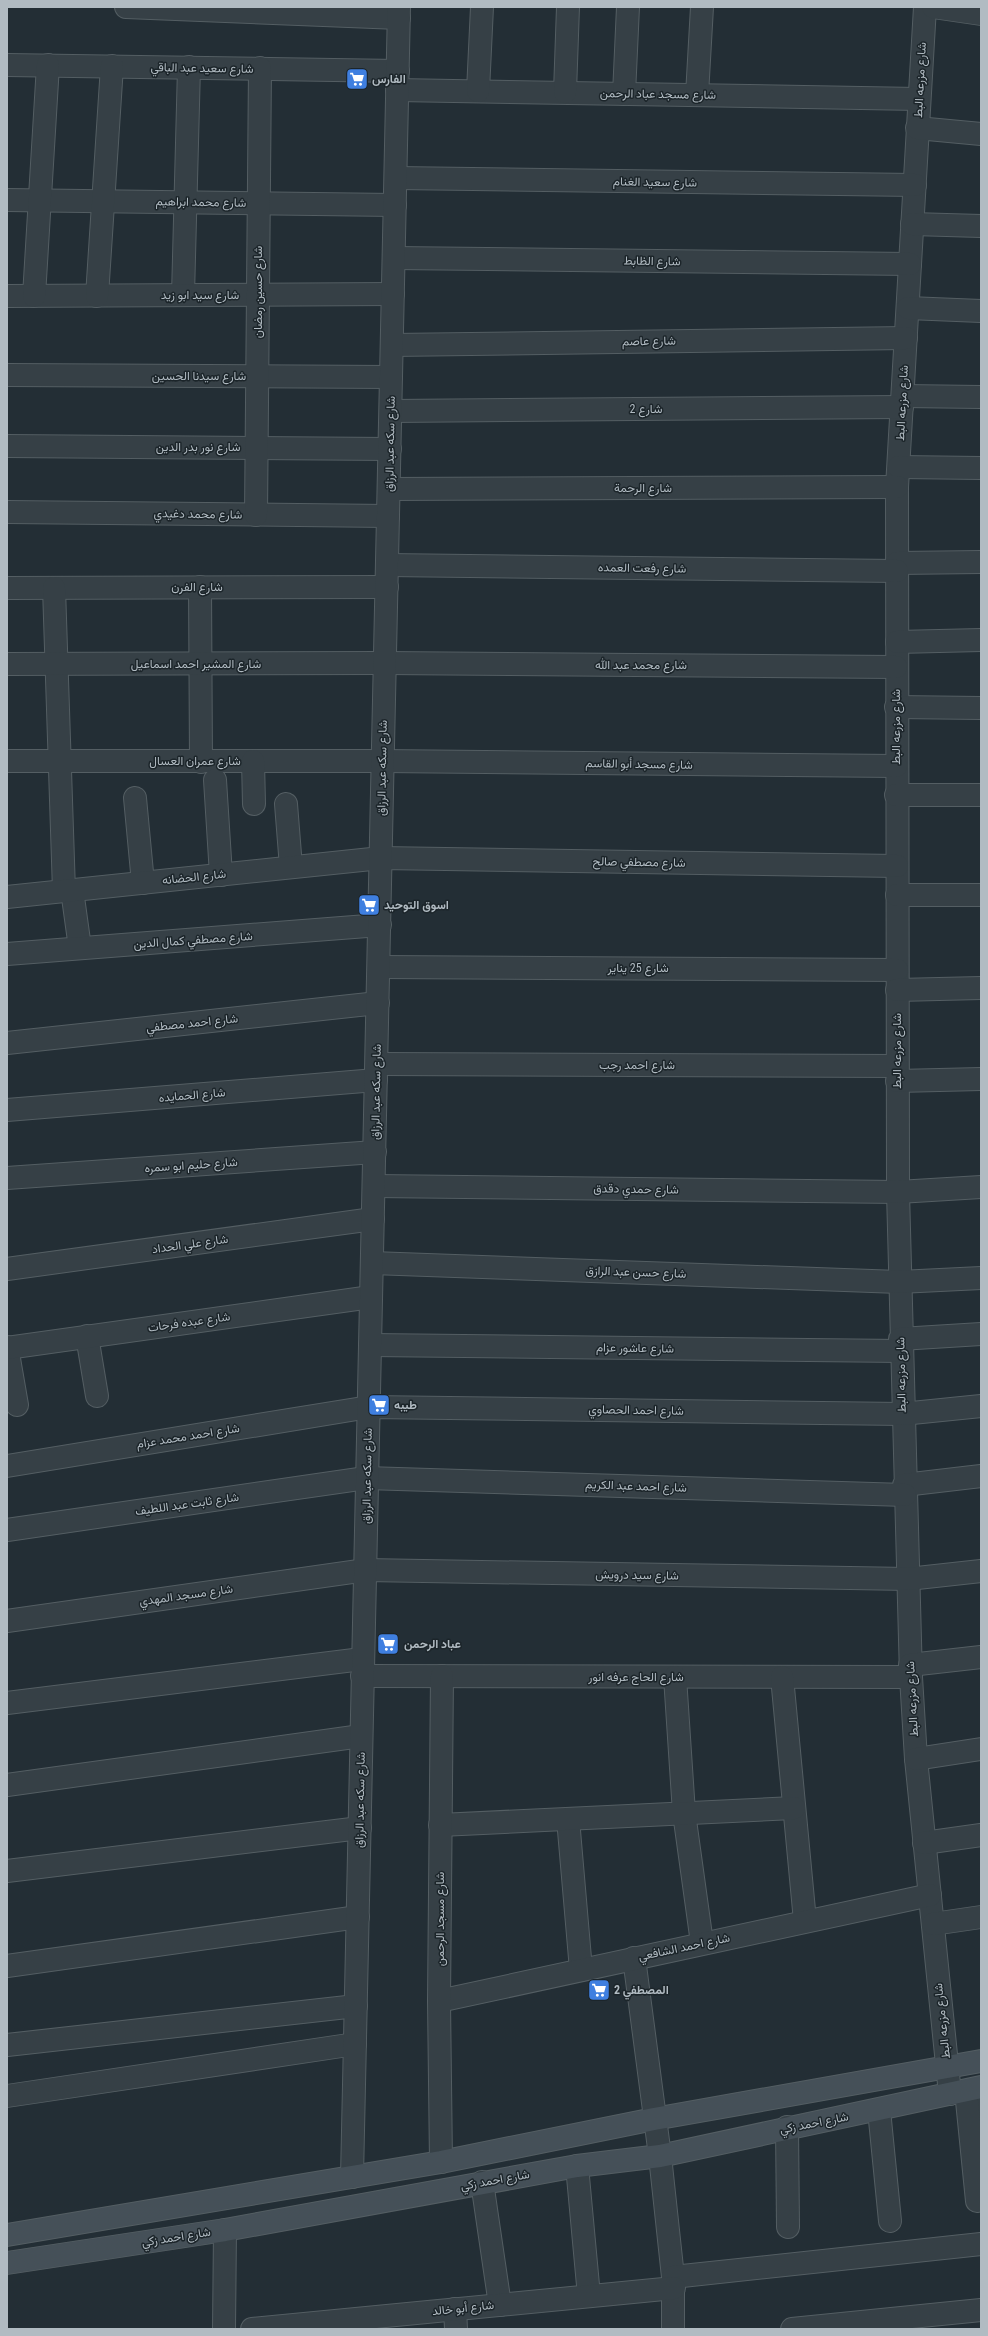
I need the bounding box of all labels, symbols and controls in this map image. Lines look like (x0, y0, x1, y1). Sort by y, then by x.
street label: شارع مزرعه البط (911, 42, 931, 118)
street label: شارع سعيد عبد الباقي (150, 60, 254, 79)
supermarket icon: الفارس (344, 66, 370, 92)
place label: الفارس (372, 72, 406, 87)
street label: شارع مسجد عباد الرحمن (600, 86, 716, 104)
street label: شارع سعيد الغنام (613, 174, 697, 192)
street label: شارع محمد ابراهيم (155, 194, 246, 212)
street label: شارع حسين رمضان (251, 246, 267, 338)
street label: شارع الظابط (623, 254, 681, 270)
street label: شارع سيد ابو زيد (161, 288, 239, 304)
street label: شارع عاصم (622, 334, 676, 350)
street label: شارع مزرعه البط (893, 365, 913, 441)
street label: شارع سيدنا الحسين (152, 369, 246, 385)
street label: شارع سكه عبد الرزاق (382, 396, 400, 492)
street label: شارع 2 (630, 402, 662, 418)
street label: شارع نور بدر الدين (156, 440, 240, 456)
street label: شارع الرحمة (614, 481, 672, 497)
street label: شارع محمد دغيدي (153, 506, 242, 525)
street label: شارع رفعت العمده (598, 560, 686, 578)
street label: شارع الفرن (171, 580, 223, 596)
street label: شارع المشير احمد اسماعيل (131, 657, 261, 673)
street label: شارع محمد عبد الله (595, 658, 687, 674)
street label: شارع مزرعه البط (889, 689, 905, 765)
street label: شارع سكه عبد الرزاق (374, 720, 392, 816)
street label: شارع عمران العسال (149, 754, 241, 770)
street label: شارع مسجد أبو القاسم (585, 756, 693, 774)
street label: شارع مصطفي صالح (592, 854, 686, 873)
street label: شارع الحضانه (161, 867, 227, 889)
supermarket icon: اسوق التوحيد (356, 892, 382, 918)
place label: اسوق التوحيد (384, 898, 449, 913)
street label: شارع مصطفي كمال الدين (133, 929, 253, 954)
street label: شارع 25 يناير (606, 961, 669, 977)
street label: شارع احمد مصطفي (145, 1011, 239, 1038)
street label: شارع مزرعه البط (890, 1013, 906, 1089)
street label: شارع سكه عبد الرزاق (368, 1044, 386, 1140)
street label: شارع احمد رجب (599, 1058, 675, 1074)
street label: شارع الحمايده (158, 1085, 226, 1107)
street label: شارع حليم ابو سمره (144, 1155, 238, 1177)
street label: شارع حمدي دقدق (593, 1181, 679, 1200)
street label: شارع علي الحداد (151, 1232, 229, 1259)
street label: شارع حسن عبد الرازق (585, 1263, 687, 1283)
street label: شارع عبده فرحات (147, 1309, 231, 1337)
street label: شارع مزرعه البط (893, 1337, 911, 1413)
street label: شارع عاشور عزام (596, 1340, 674, 1358)
supermarket icon: طيبه (366, 1392, 392, 1418)
place label: طيبه (394, 1398, 417, 1412)
street label: شارع احمد الحصاوي (588, 1402, 684, 1421)
street label: شارع احمد محمد عزام (135, 1421, 241, 1453)
street label: شارع سكه عبد الرزاق (359, 1428, 377, 1524)
street label: شارع احمد عبد الكريم (585, 1477, 687, 1497)
street label: شارع ثابت عبد اللطيف (134, 1490, 240, 1520)
street label: شارع سيد درويش (595, 1567, 679, 1585)
street label: شارع مسجد المهدي (138, 1581, 234, 1611)
supermarket icon: عباد الرحمن (375, 1631, 401, 1657)
place label: عباد الرحمن (404, 1637, 461, 1652)
street label: شارع مزرعه البط (903, 1661, 923, 1737)
street label: شارع الحاج عرفه انور (587, 1670, 684, 1686)
street label: شارع سكه عبد الرزاق (352, 1752, 370, 1848)
street label: شارع مسجد الرحمن (433, 1872, 449, 1966)
street label: شارع احمد الشافعي (637, 1930, 732, 1966)
supermarket icon: المصطفي 2 (586, 1977, 612, 2003)
street label: شارع مزرعه البط (931, 1982, 955, 2059)
place label: المصطفي 2 (614, 1983, 669, 2000)
street label: شارع احمد زكي (778, 2109, 850, 2139)
street label: شارع احمد زكي (459, 2167, 531, 2196)
street label: شارع احمد زكي (140, 2225, 212, 2252)
street label: شارع أبو خالد (431, 2298, 495, 2320)

